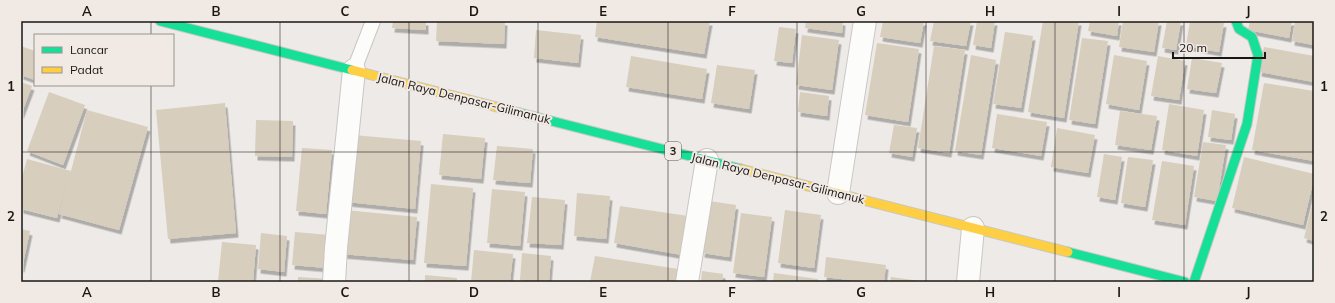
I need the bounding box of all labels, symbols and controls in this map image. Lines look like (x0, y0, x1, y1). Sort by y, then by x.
text: A (82, 3, 92, 19)
text: B (212, 3, 221, 19)
text: C (341, 3, 350, 19)
text: D (469, 3, 479, 19)
text: E (599, 3, 607, 19)
text: F (728, 3, 736, 19)
text: G (856, 3, 866, 19)
text: H (985, 3, 995, 19)
text: I (1117, 3, 1121, 19)
text: J (1246, 3, 1250, 19)
legend (34, 34, 174, 86)
scale bar (1173, 34, 1265, 60)
text: 20 m (1179, 40, 1207, 55)
text: Lancar (70, 42, 109, 57)
text: Padat (70, 62, 103, 77)
street label: Jalan Raya Denpasar-Gilimanuk (376, 69, 553, 127)
text: 1 (7, 78, 15, 94)
text: 1 (1320, 78, 1328, 94)
road number: 3 (665, 142, 681, 160)
street label: Jalan Raya Denpasar-Gilimanuk (690, 149, 867, 207)
text: 2 (7, 208, 15, 224)
text: 2 (1320, 208, 1328, 224)
text: A (82, 284, 92, 300)
text: B (212, 284, 221, 300)
text: C (341, 284, 350, 300)
text: D (469, 284, 479, 300)
text: E (599, 284, 607, 300)
text: F (728, 284, 736, 300)
text: G (856, 284, 866, 300)
text: H (985, 284, 995, 300)
text: I (1117, 284, 1121, 300)
text: J (1246, 284, 1250, 300)

